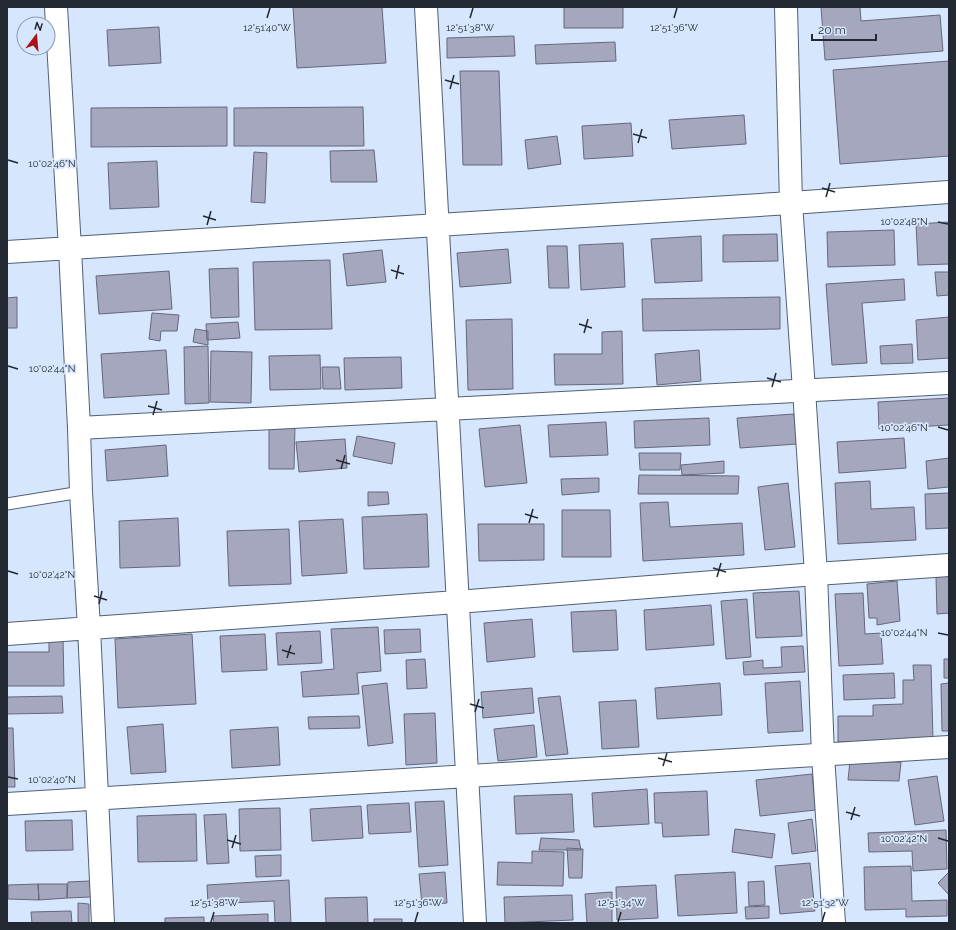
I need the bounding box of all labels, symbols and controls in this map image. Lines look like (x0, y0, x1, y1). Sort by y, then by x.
north arrow (16, 16, 56, 56)
scale bar (812, 16, 876, 42)
text: N (33, 19, 44, 34)
text: 12°51'40"W (243, 22, 291, 33)
text: 12°51'38"W (446, 22, 495, 33)
text: 12°51'36"W (650, 22, 699, 33)
text: 20 m (818, 23, 846, 37)
text: 10°02'46"N (28, 158, 76, 169)
text: 10°02'48"N (880, 216, 928, 227)
text: 10°02'44"N (29, 363, 75, 374)
text: 10°02'46"N (880, 422, 928, 433)
text: 10°02'42"N (29, 569, 75, 580)
text: 10°02'44"N (881, 627, 927, 638)
text: 10°02'40"N (28, 774, 76, 785)
text: 10°02'42"N (881, 833, 927, 844)
text: 12°51'38"W (190, 897, 239, 908)
text: 12°51'36"W (394, 897, 443, 908)
text: 12°51'34"W (597, 897, 645, 908)
text: 12°51'32"W (801, 897, 849, 908)

